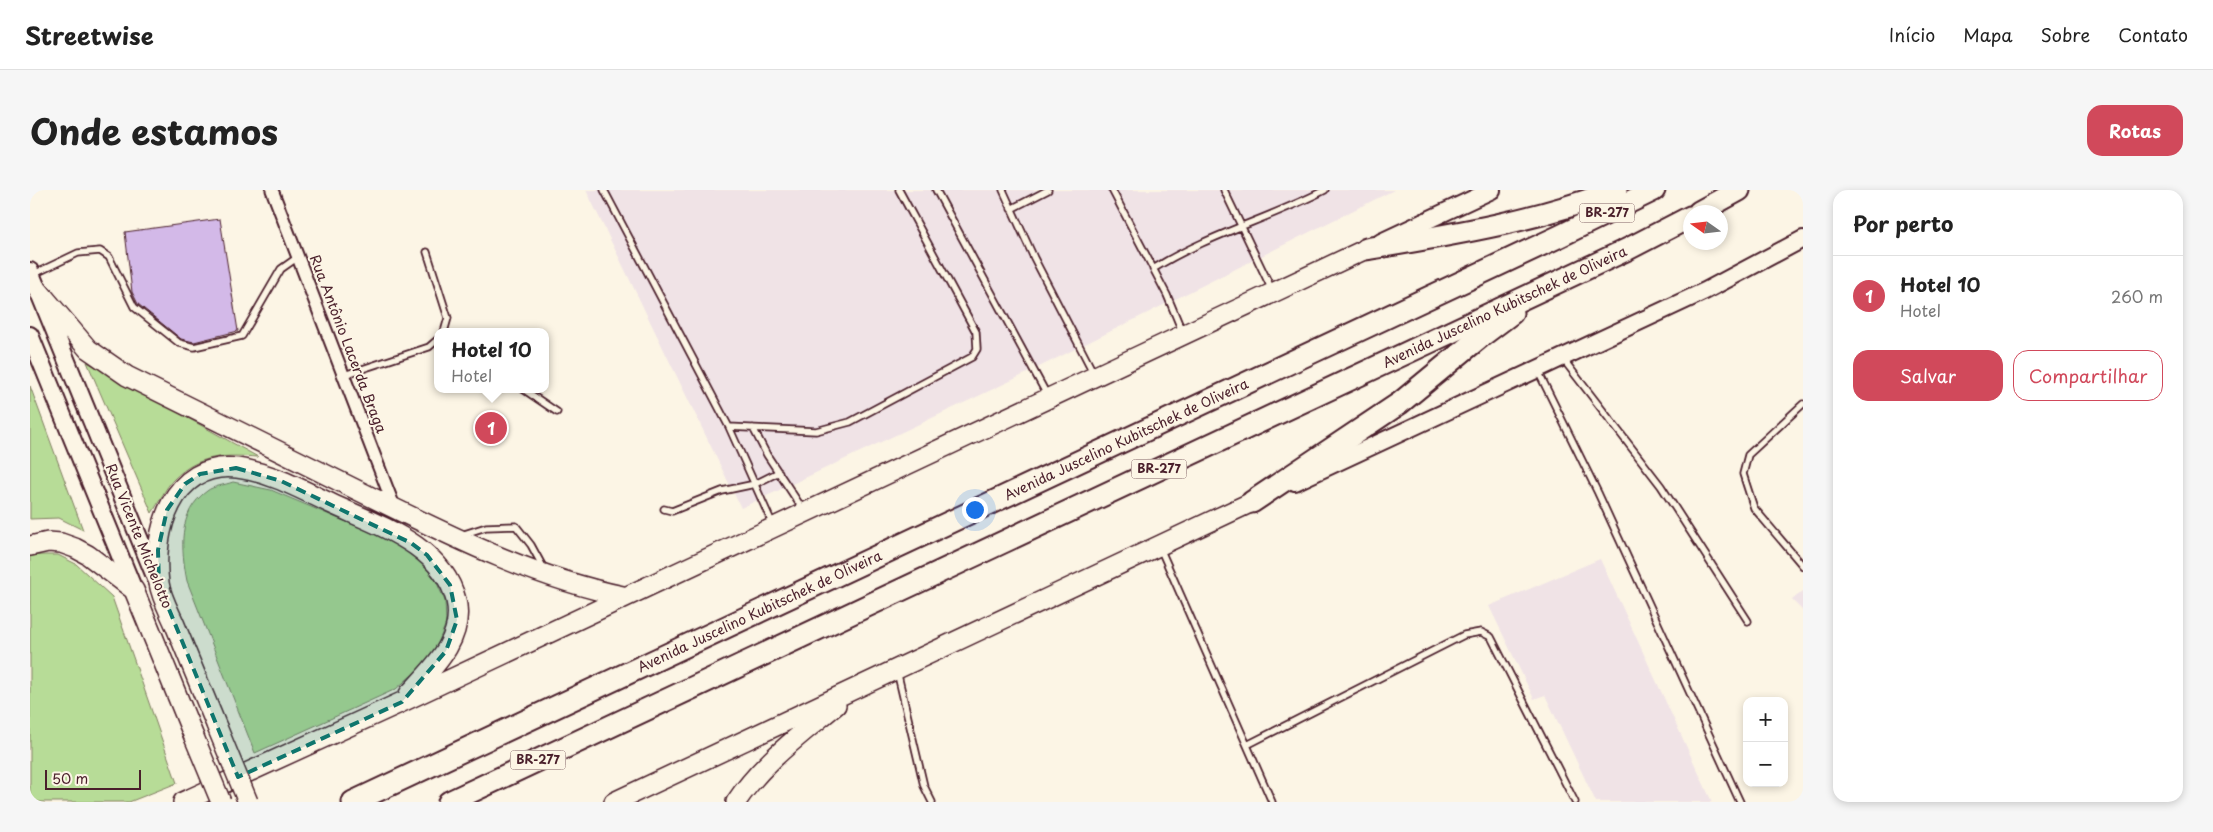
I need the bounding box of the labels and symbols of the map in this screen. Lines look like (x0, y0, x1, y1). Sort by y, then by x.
road number: BR-277 (1580, 203, 1634, 222)
north arrow (1683, 205, 1728, 250)
street label: Avenida Juscelino Kubitschek de Oliveira (1379, 240, 1631, 373)
street label: Rua Antônio Lacerda Braga (305, 252, 392, 436)
street label: Avenida Juscelino Kubitschek de Oliveira (1000, 372, 1252, 505)
pin: 1 (475, 409, 507, 447)
street label: Rua Vicente Michelotto (101, 460, 178, 612)
road number: BR-277 (1132, 460, 1186, 478)
your location (962, 497, 988, 523)
street label: Avenida Juscelino Kubitschek de Oliveira (634, 544, 885, 677)
road number: BR-277 (510, 750, 566, 770)
scale bar (45, 767, 141, 790)

